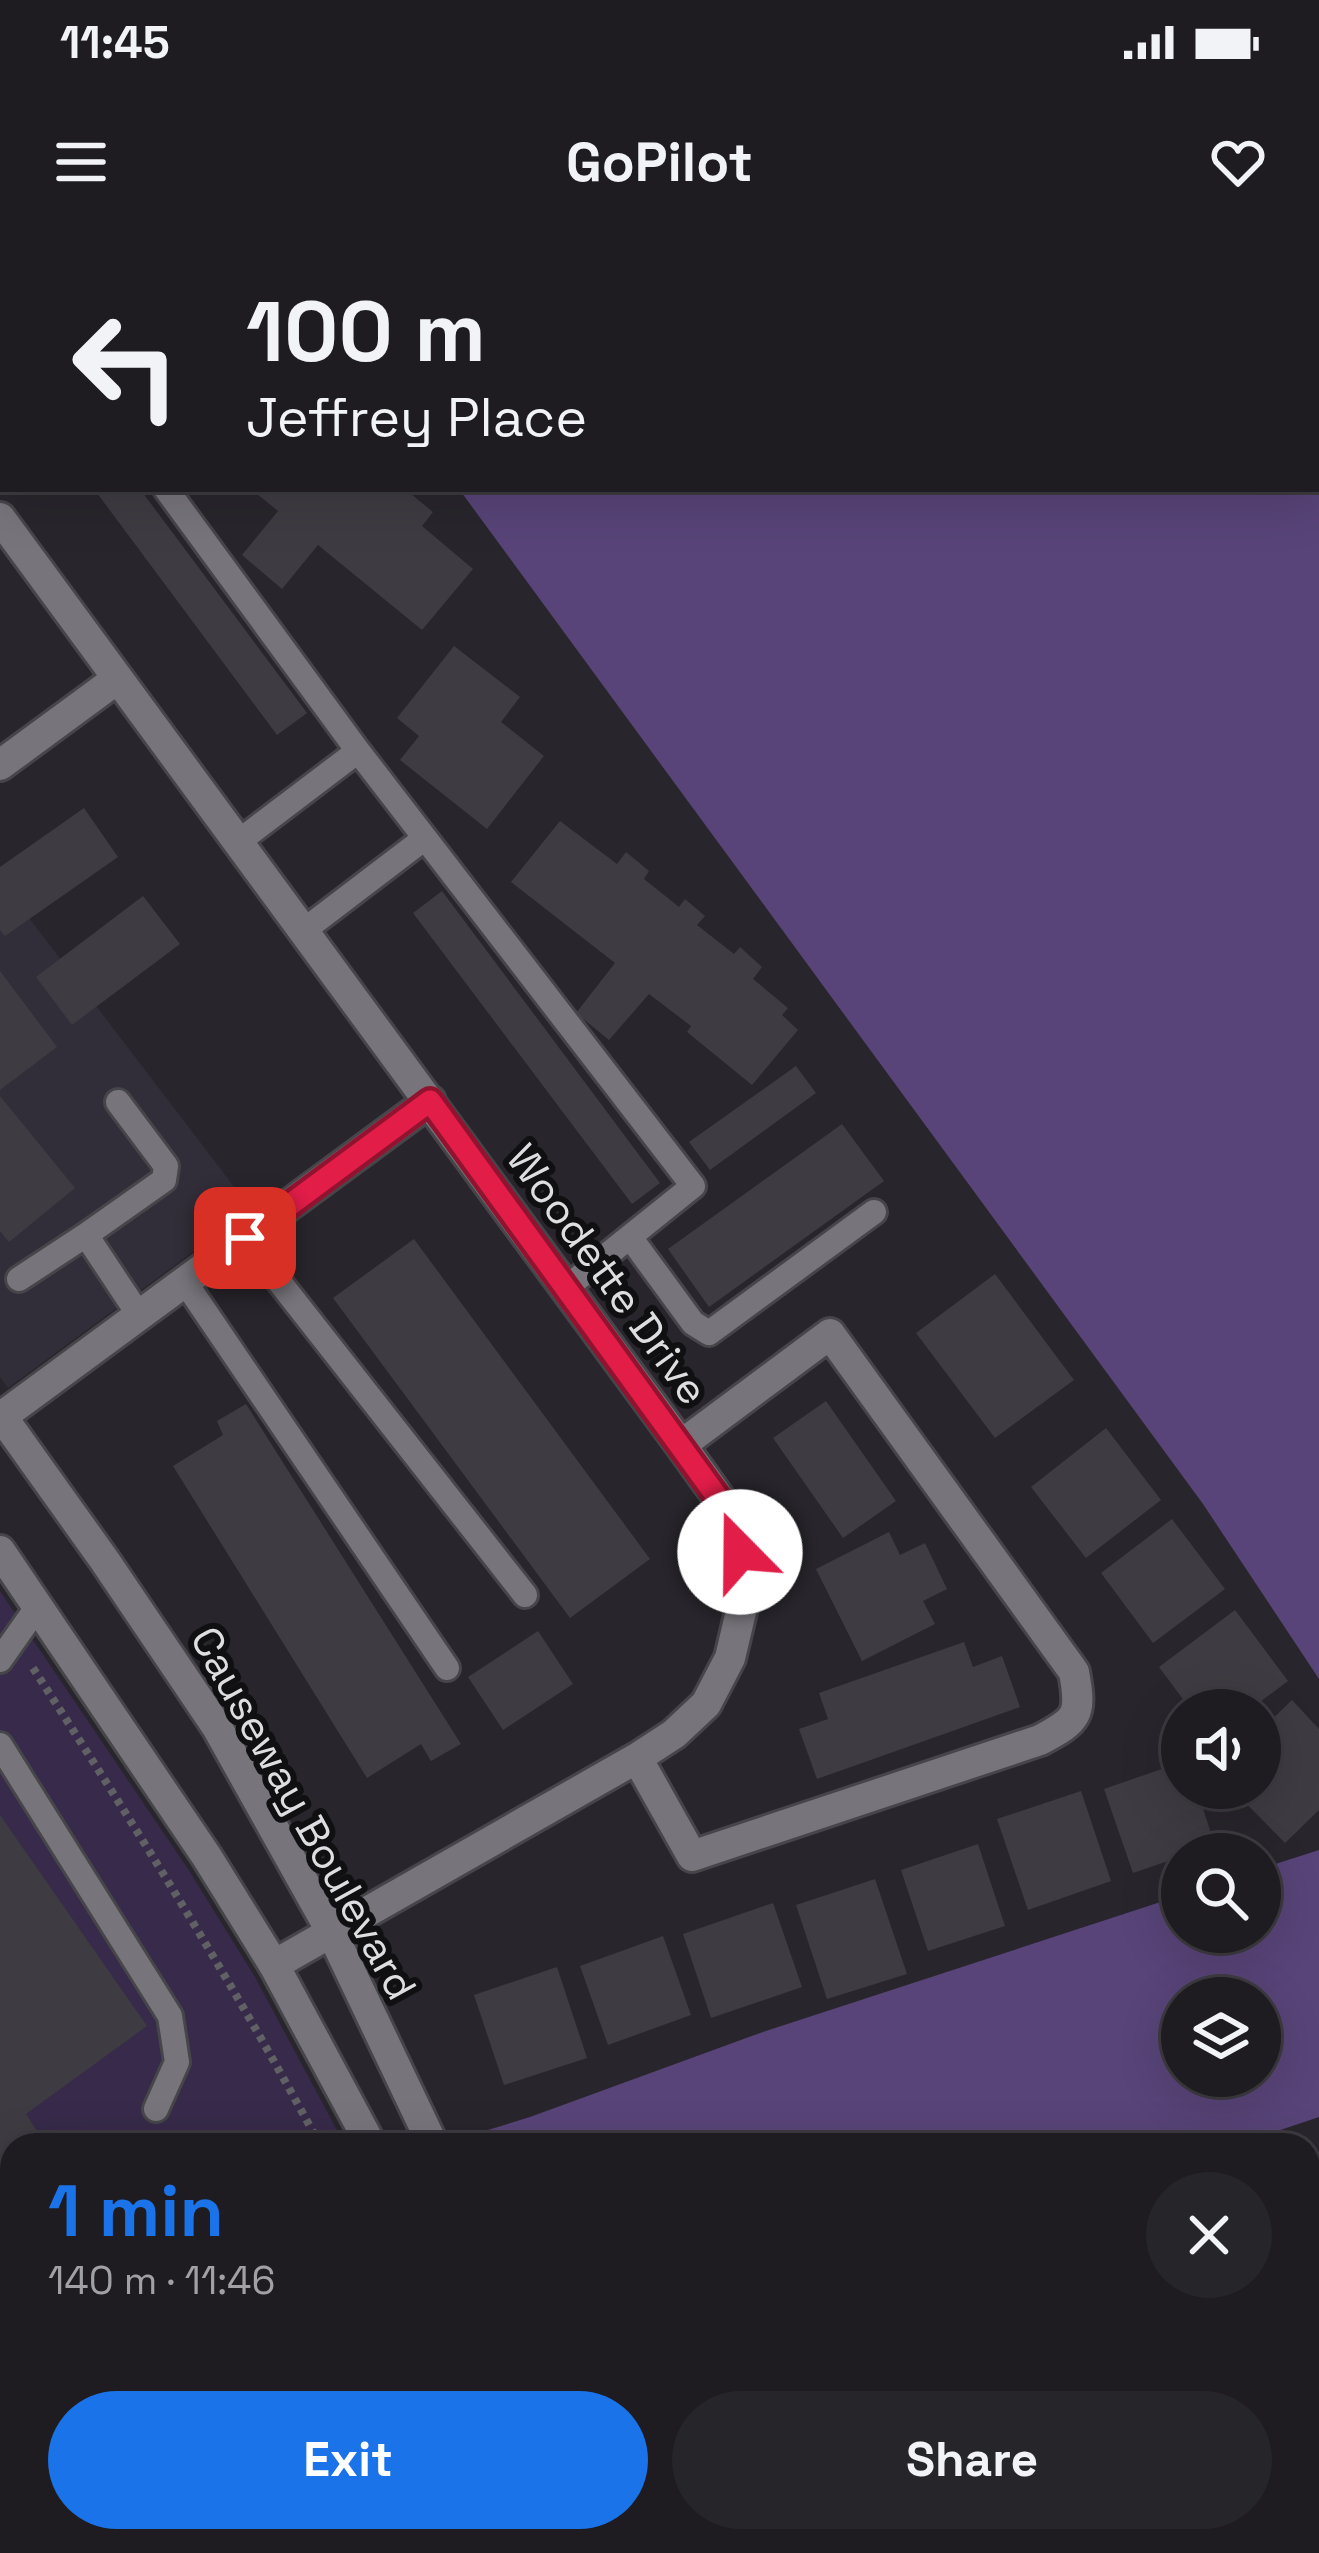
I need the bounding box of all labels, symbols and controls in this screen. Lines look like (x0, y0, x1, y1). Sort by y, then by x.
text: 11:45 (60, 14, 170, 71)
text: GoPilot (566, 128, 753, 197)
icon: menu (48, 129, 114, 195)
icon: heart (1205, 129, 1271, 195)
text: 100 m (246, 278, 486, 386)
icon: left (48, 288, 204, 444)
text: Jeffrey Place (246, 383, 587, 452)
street label: Woodette Drive (495, 1134, 720, 1415)
pin (194, 1187, 296, 1289)
icon: arrive (212, 1205, 278, 1271)
position arrow (677, 1489, 803, 1615)
street label: Causeway Boulevard (179, 1617, 428, 2009)
map controls (1161, 1689, 1281, 2097)
button: sound (1161, 1689, 1281, 1809)
button: search (1161, 1833, 1281, 1953)
button: layers (1161, 1977, 1281, 2097)
text: 1 min (48, 2165, 224, 2257)
button: close (1146, 2172, 1272, 2298)
text: 140 m · 11:46 (48, 2256, 275, 2305)
button: Exit (48, 2391, 648, 2529)
button: Share (672, 2391, 1272, 2529)

